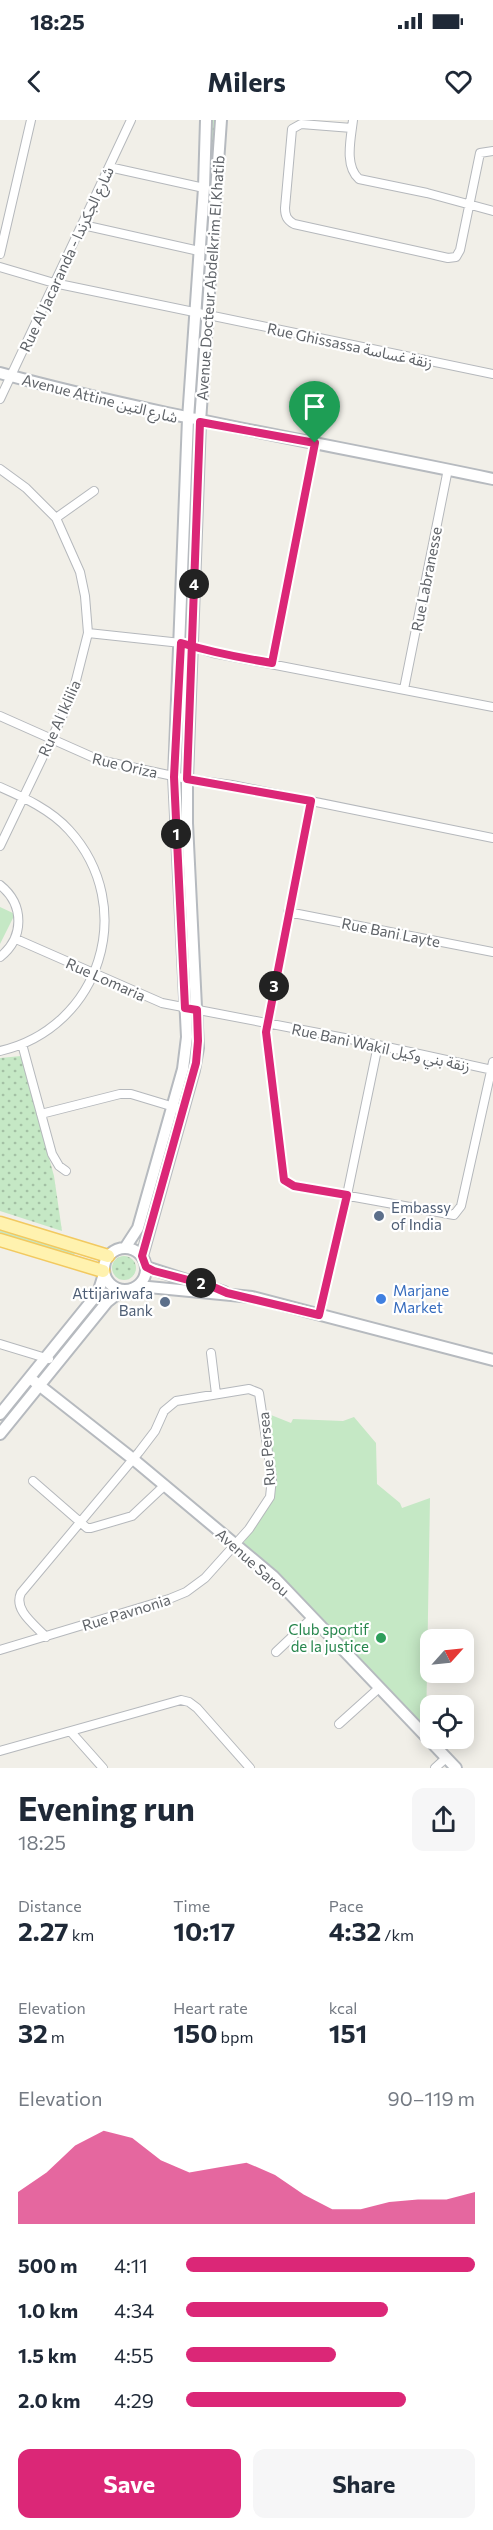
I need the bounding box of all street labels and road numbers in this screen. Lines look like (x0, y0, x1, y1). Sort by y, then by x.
street label: Avenue Docteur Abdelkrim El Khatib (192, 155, 228, 401)
street label: Rue Al Jacaranda - شارع الجكرندا (15, 163, 121, 356)
street label: Rue Ghissassa زنقة غساسة (265, 319, 434, 372)
street label: Avenue Attine شارع التين (19, 370, 180, 430)
street label: Rue Labranesse (407, 525, 445, 633)
street label: Rue Al Iklilia (34, 677, 84, 759)
street label: Rue Oriza (91, 749, 159, 781)
street label: Rue Bani Layte (340, 914, 442, 950)
street label: Rue Lomaria (63, 953, 149, 1005)
street label: Rue Bani Wakil زنقة بني وكيل (289, 1019, 472, 1078)
street label: Rue Persea (254, 1411, 278, 1487)
street label: Avenue Sarou (213, 1524, 293, 1600)
street label: Rue Pavnonia (79, 1590, 173, 1634)

